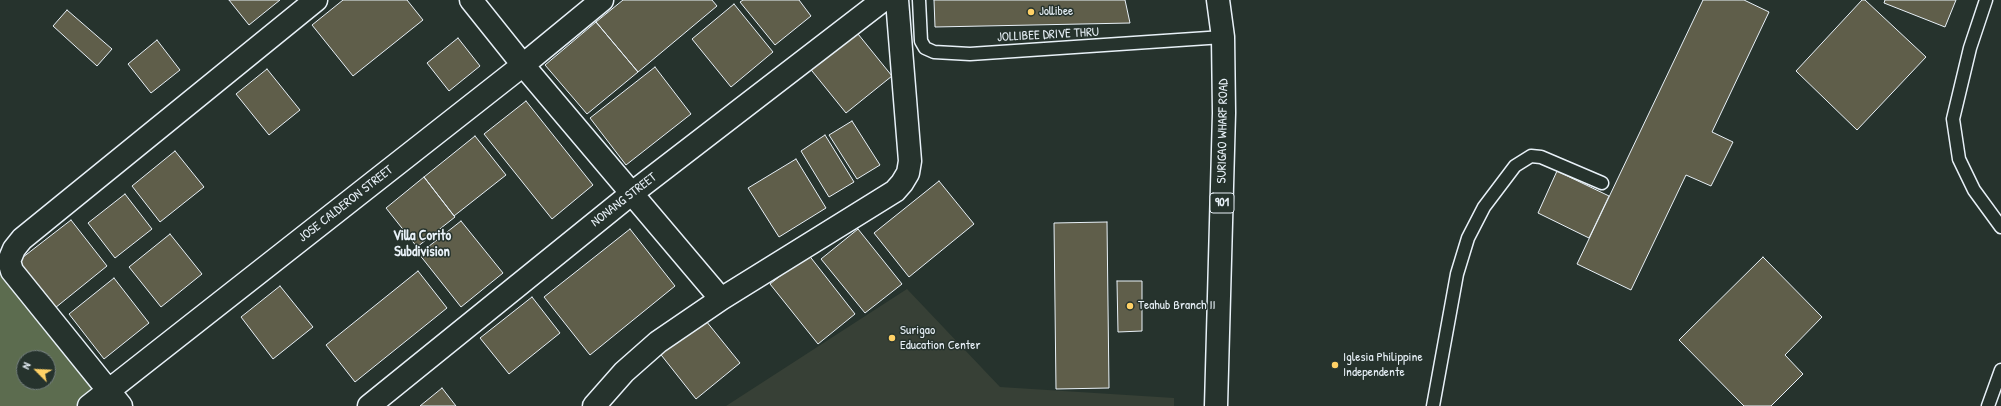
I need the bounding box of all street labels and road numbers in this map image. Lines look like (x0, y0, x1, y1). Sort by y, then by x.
street label: JOLLIBEE DRIVE THRU (997, 25, 1099, 45)
street label: SURIGAO WHARF ROAD (1214, 79, 1232, 183)
street label: JOSE CALDERON STREET (296, 162, 396, 246)
street label: NONANG STREET (588, 170, 660, 230)
road number: 901 (1210, 193, 1234, 213)

